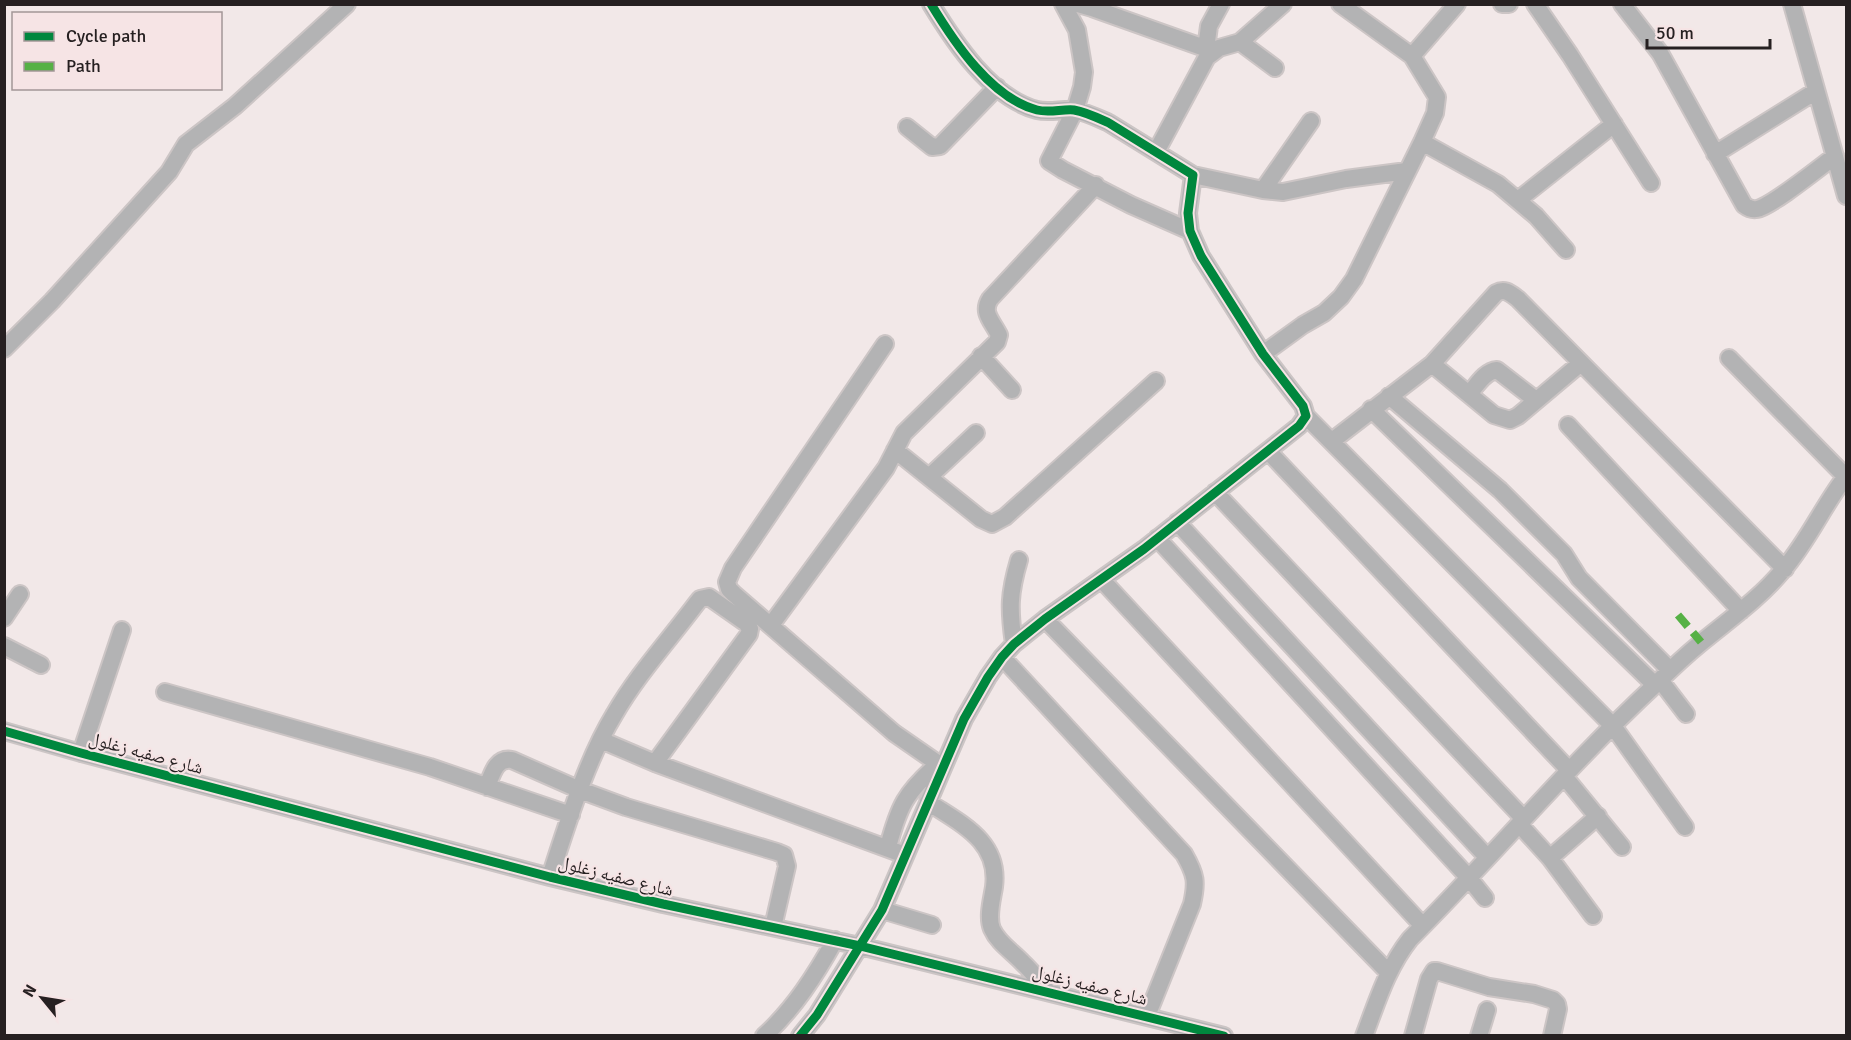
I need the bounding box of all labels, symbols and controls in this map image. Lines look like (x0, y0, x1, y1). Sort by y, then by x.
legend (12, 12, 222, 90)
scale bar (1647, 12, 1770, 50)
text: 50 m (1656, 22, 1694, 44)
text: Cycle path (66, 25, 146, 47)
text: Path (66, 55, 101, 77)
street label: شارع صفيه زغلول (86, 727, 206, 779)
street label: شارع صفيه زغلول (556, 851, 676, 901)
street label: شارع صفيه زغلول (1030, 960, 1150, 1010)
north arrow (12, 968, 72, 1028)
text: N (18, 981, 41, 1001)

